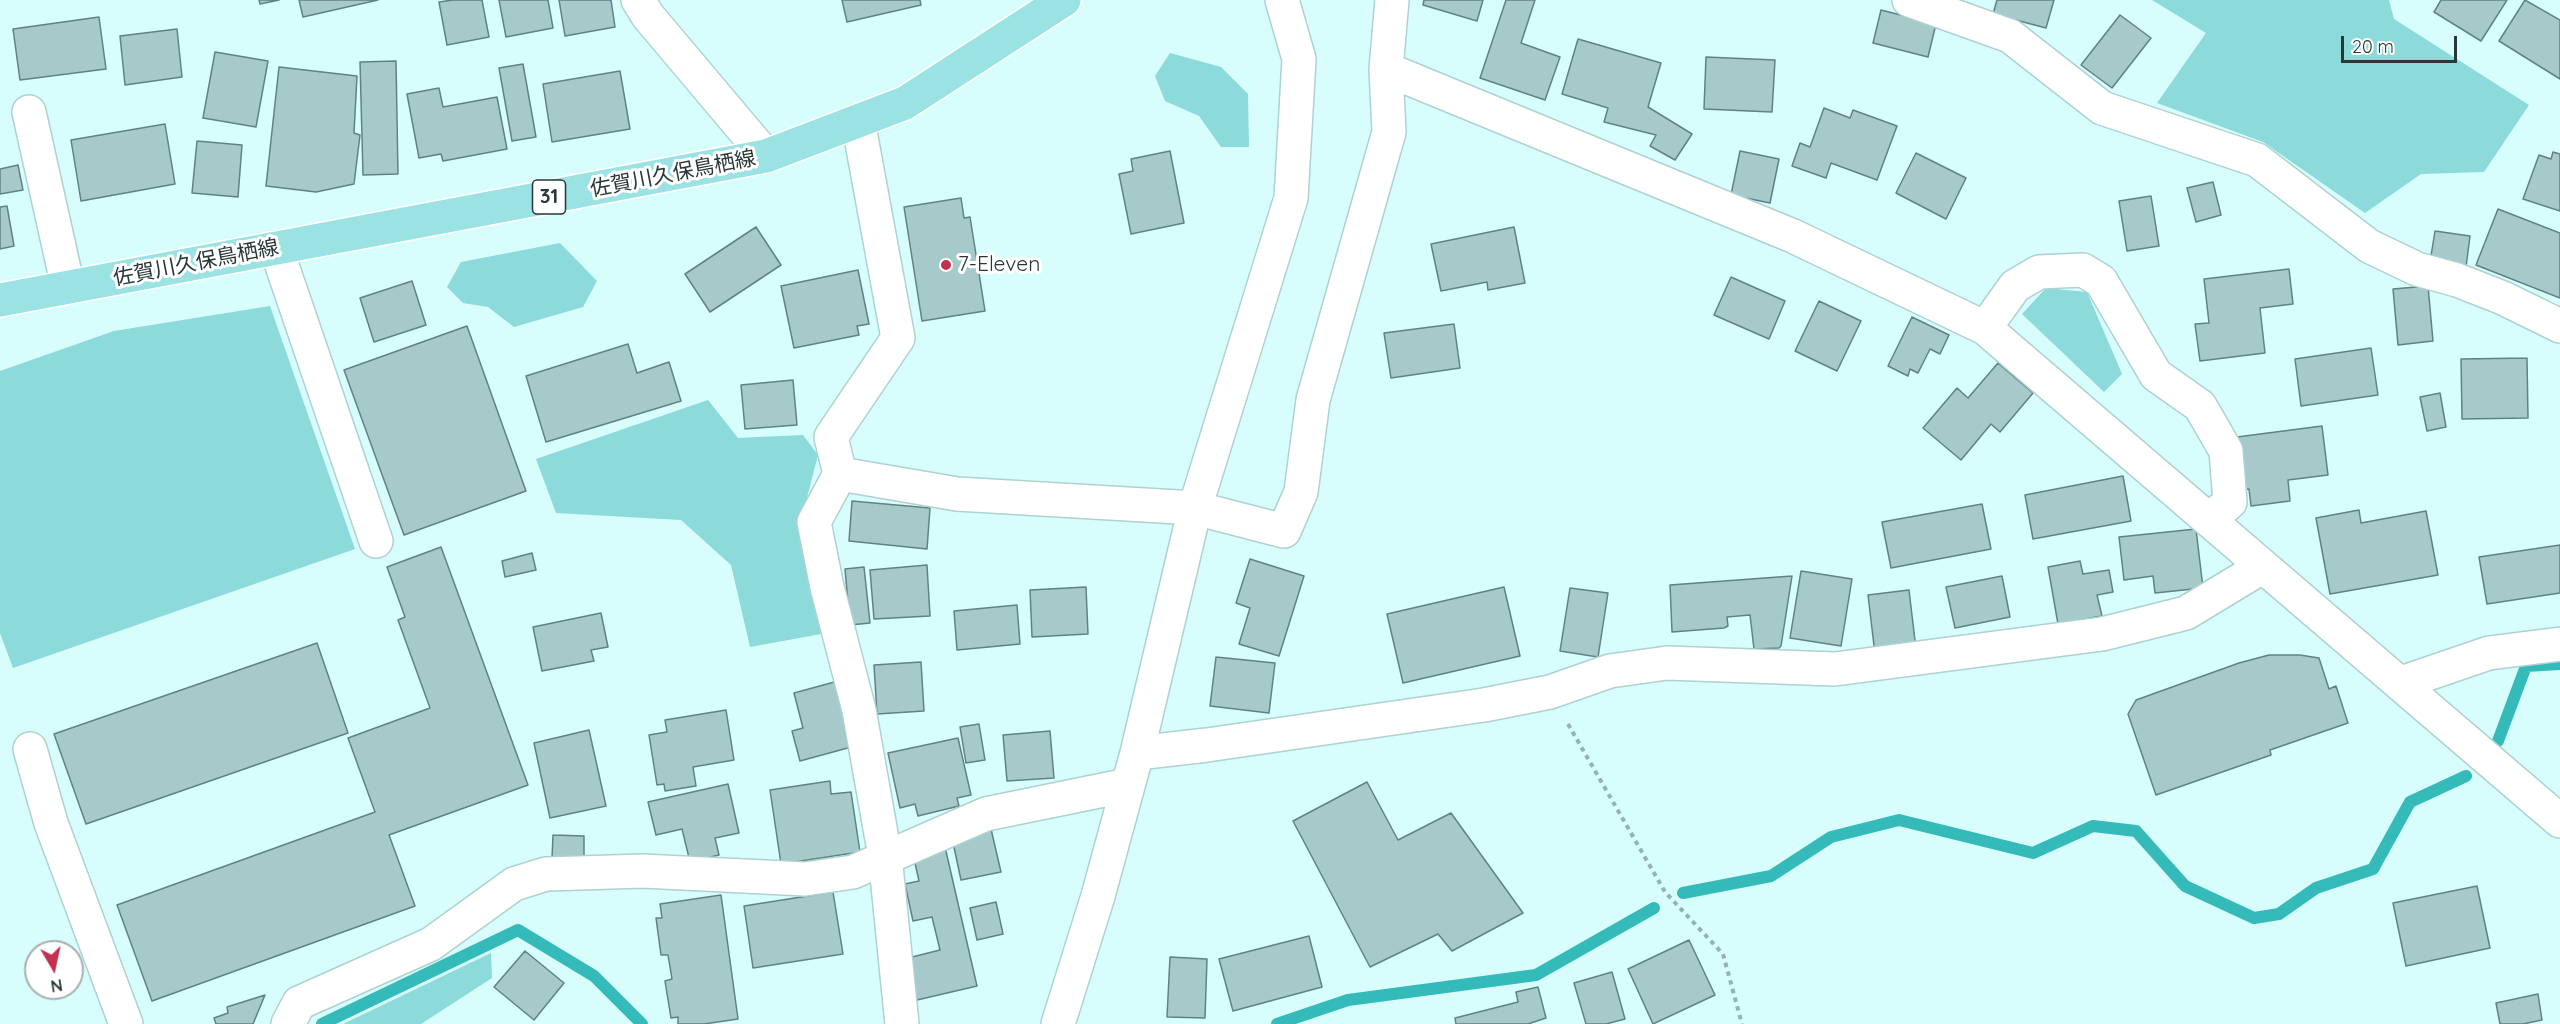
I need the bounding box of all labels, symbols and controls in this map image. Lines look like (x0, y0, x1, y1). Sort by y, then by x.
scale bar (2344, 24, 2460, 62)
text: 20 m (2352, 35, 2394, 58)
street label: 佐賀川久保鳥栖線 (588, 146, 758, 202)
road number: 31 (532, 180, 566, 214)
street label: 佐賀川久保鳥栖線 (111, 235, 281, 291)
place label: 7-Eleven (958, 252, 1040, 278)
marker: 7-Eleven (939, 258, 953, 272)
north arrow (24, 940, 84, 1000)
text: N (49, 975, 64, 997)

